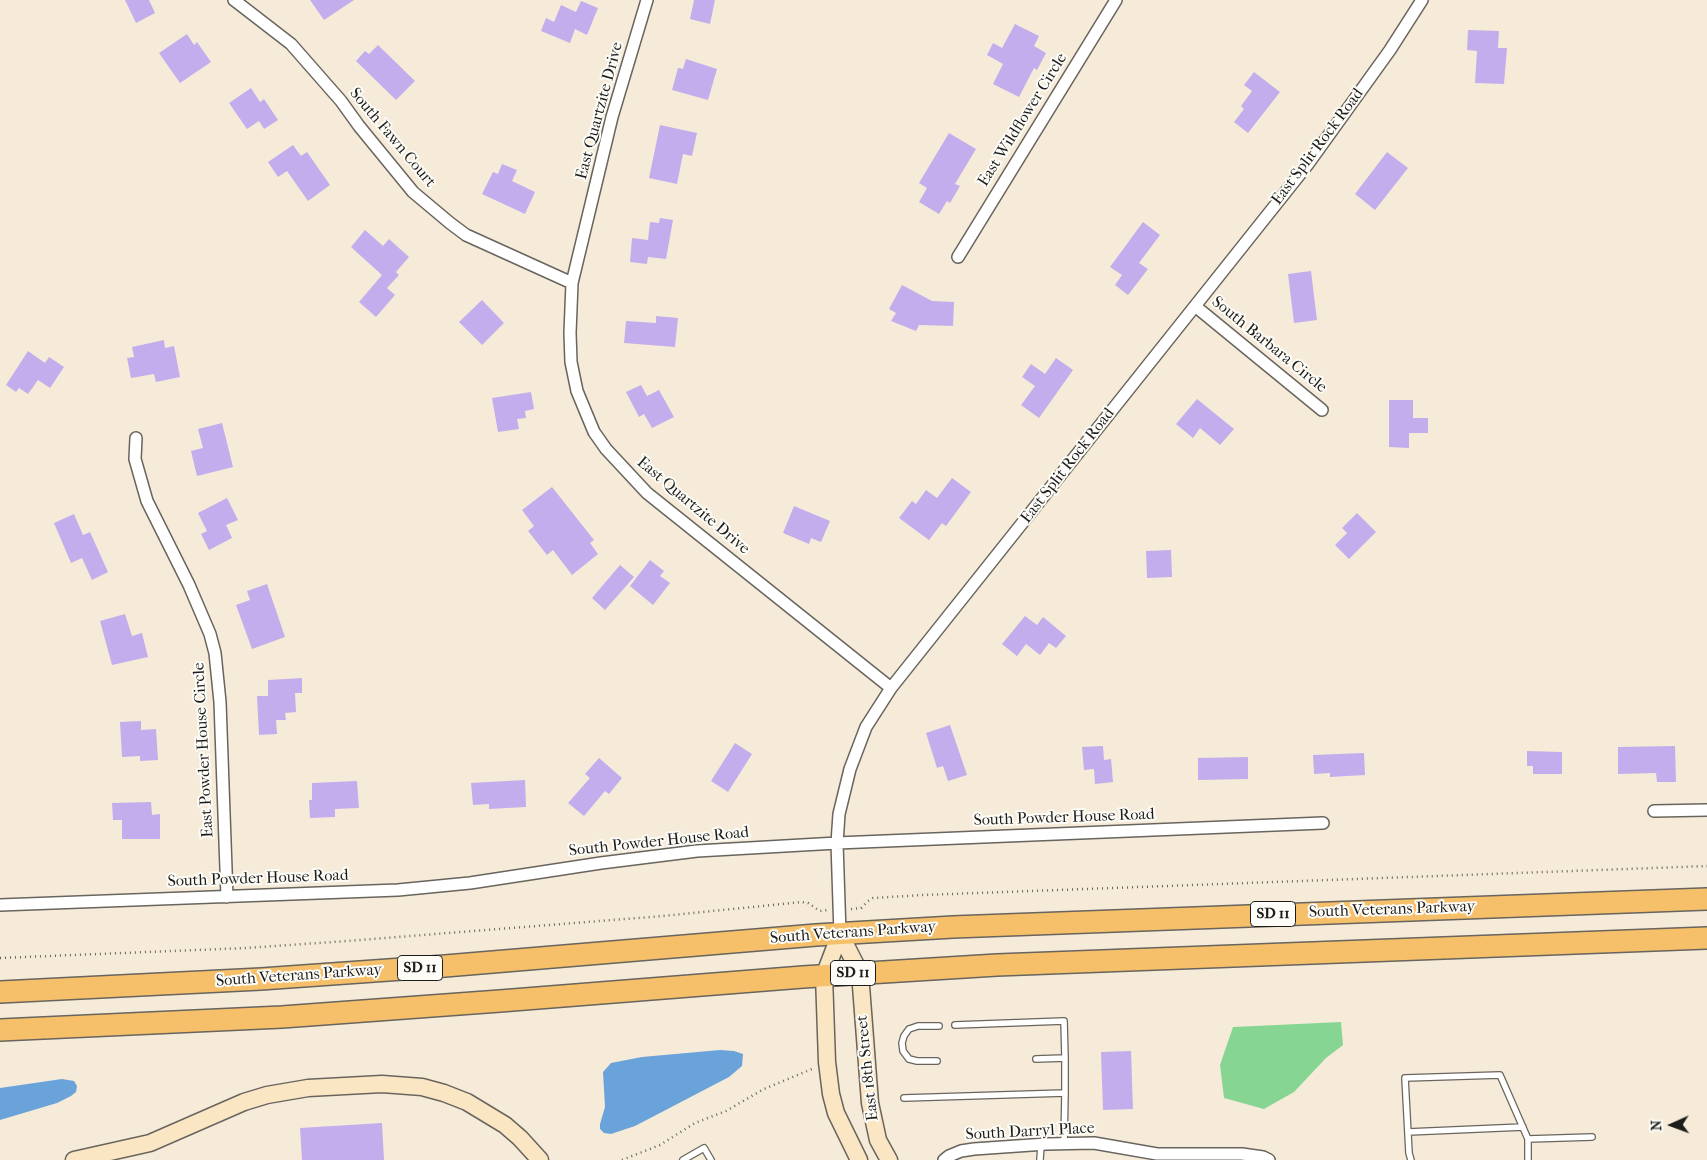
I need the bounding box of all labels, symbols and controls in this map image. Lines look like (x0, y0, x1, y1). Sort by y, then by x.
street label: East Quartzite Drive (572, 40, 628, 182)
street label: East Wildflower Circle (974, 50, 1072, 190)
street label: South Fawn Court (345, 84, 439, 192)
street label: East Split Rock Road (1268, 85, 1368, 209)
street label: South Barbara Circle (1207, 293, 1331, 397)
street label: East Split Rock Road (1017, 405, 1119, 527)
street label: East Quartzite Drive (633, 453, 753, 559)
street label: East Powder House Circle (190, 662, 218, 838)
street label: South Powder House Road (973, 805, 1155, 831)
street label: South Powder House Road (568, 823, 750, 861)
street label: South Powder House Road (167, 866, 349, 892)
street label: South Veterans Parkway (1308, 898, 1476, 922)
road number: SD 11 (1250, 902, 1296, 926)
street label: South Veterans Parkway (769, 918, 937, 948)
road number: SD 11 (398, 956, 442, 980)
road number: SD 11 (830, 960, 876, 986)
street label: South Veterans Parkway (215, 961, 383, 991)
street label: East 18th Street (853, 1014, 883, 1122)
north arrow (1647, 1100, 1697, 1150)
street label: South Darryl Place (965, 1119, 1095, 1145)
text: N (1648, 1120, 1665, 1131)

